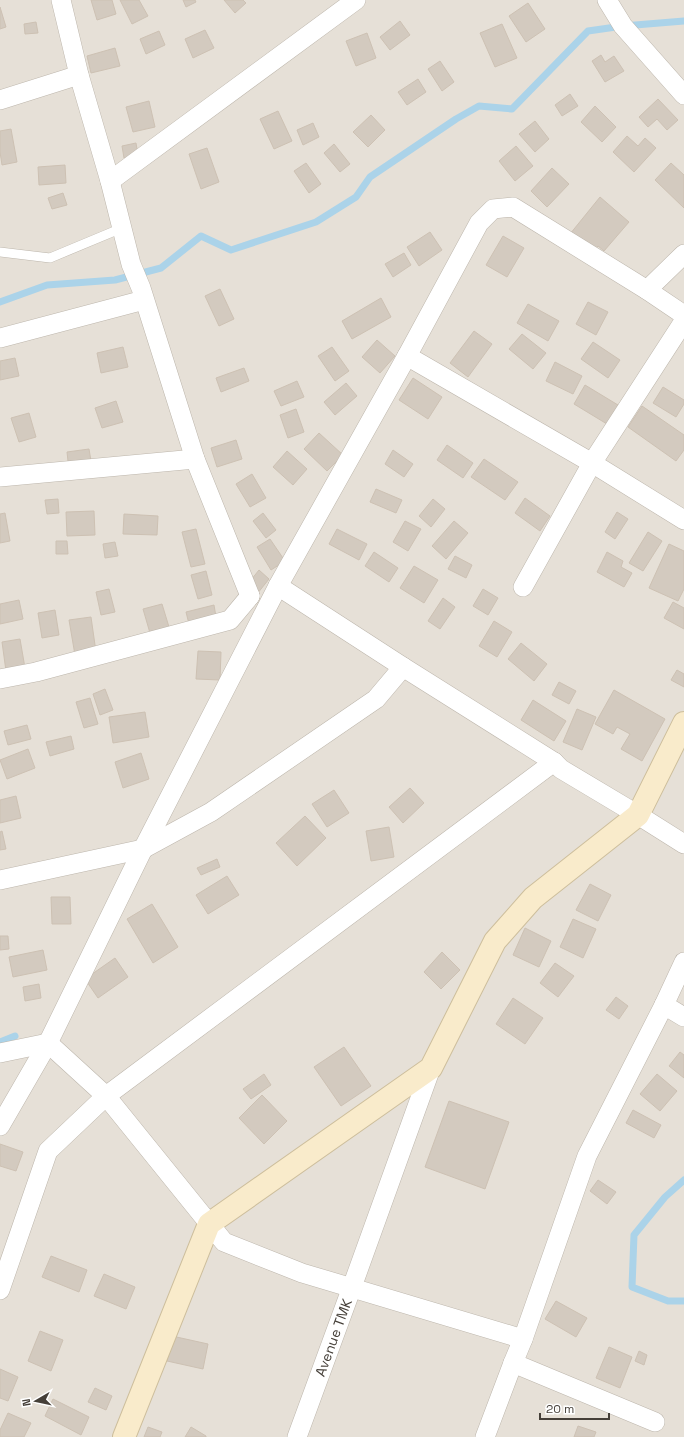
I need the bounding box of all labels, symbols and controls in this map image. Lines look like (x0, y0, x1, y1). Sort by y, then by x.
street label: Avenue TMK (311, 1296, 356, 1379)
north arrow (16, 1381, 56, 1421)
scale bar (540, 1395, 609, 1421)
text: N (19, 1398, 34, 1407)
text: 20 m (546, 1401, 574, 1417)

